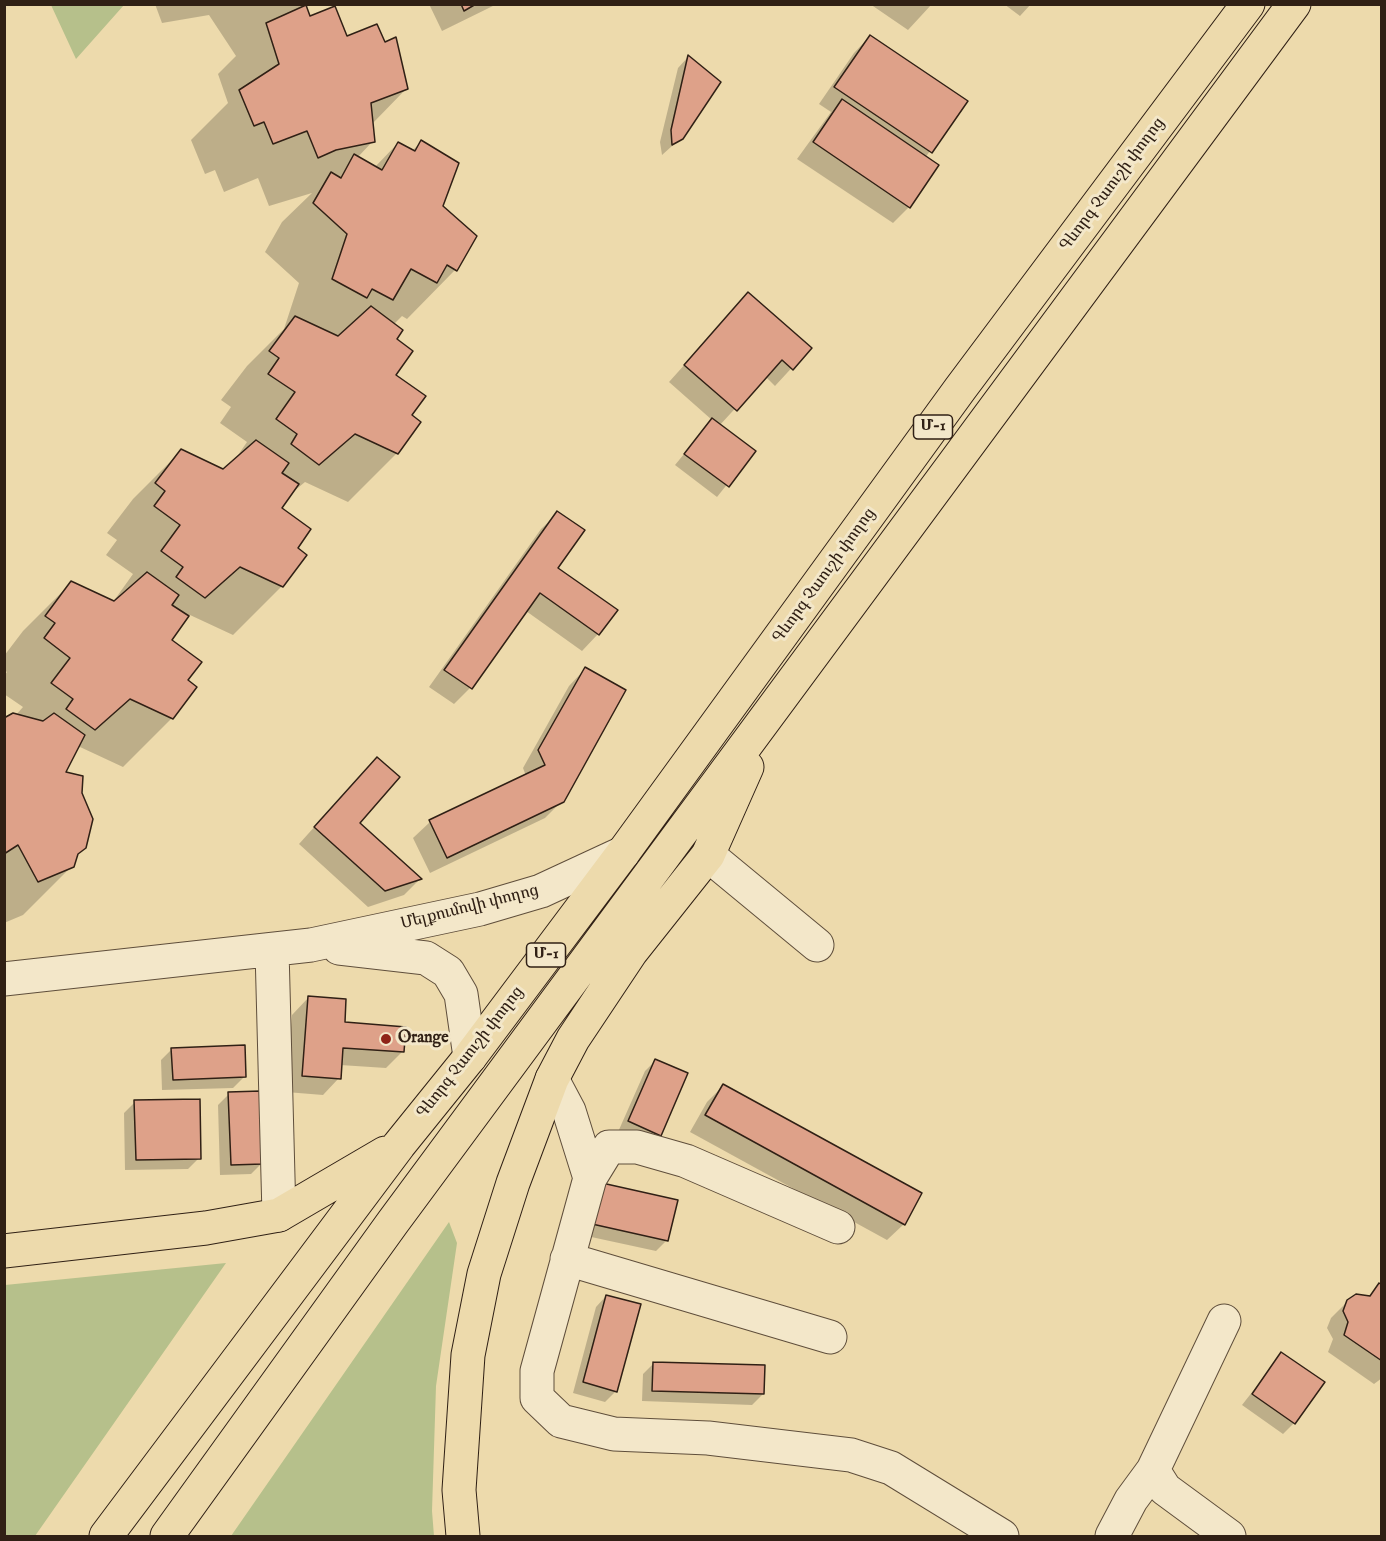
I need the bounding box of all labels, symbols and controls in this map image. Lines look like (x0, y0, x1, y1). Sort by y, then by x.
street label: Գևորգ Չաուշի փողոց (1057, 115, 1169, 255)
road number: Մ-1 (914, 415, 952, 439)
street label: Գևորգ Չաուշի փողոց (770, 505, 880, 647)
street label: Մելքումովի փողոց (399, 882, 541, 934)
road number: Մ-1 (526, 943, 566, 967)
street label: Գևորգ Չաուշի փողոց (414, 983, 528, 1123)
place label: Orange (398, 1029, 449, 1049)
marker: Orange (379, 1032, 393, 1046)

